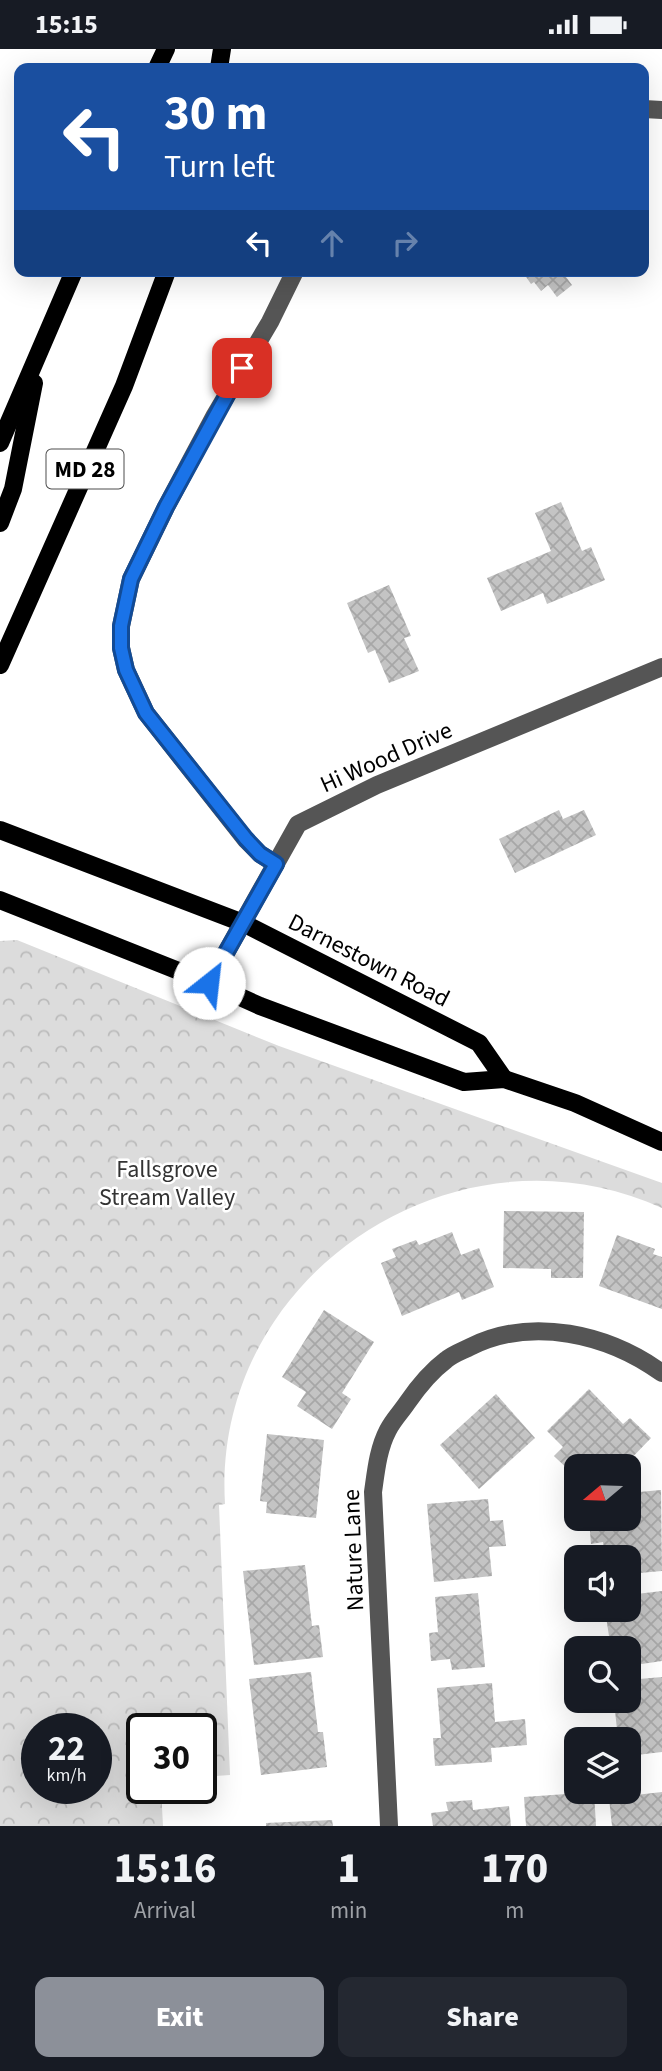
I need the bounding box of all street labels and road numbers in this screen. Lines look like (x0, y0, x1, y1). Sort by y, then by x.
road number: MD 28 (46, 449, 124, 489)
street label: Hi Wood Drive (315, 713, 458, 802)
street label: Darnestown Road (282, 905, 456, 1016)
street label: Nature Lane (334, 1488, 373, 1612)

